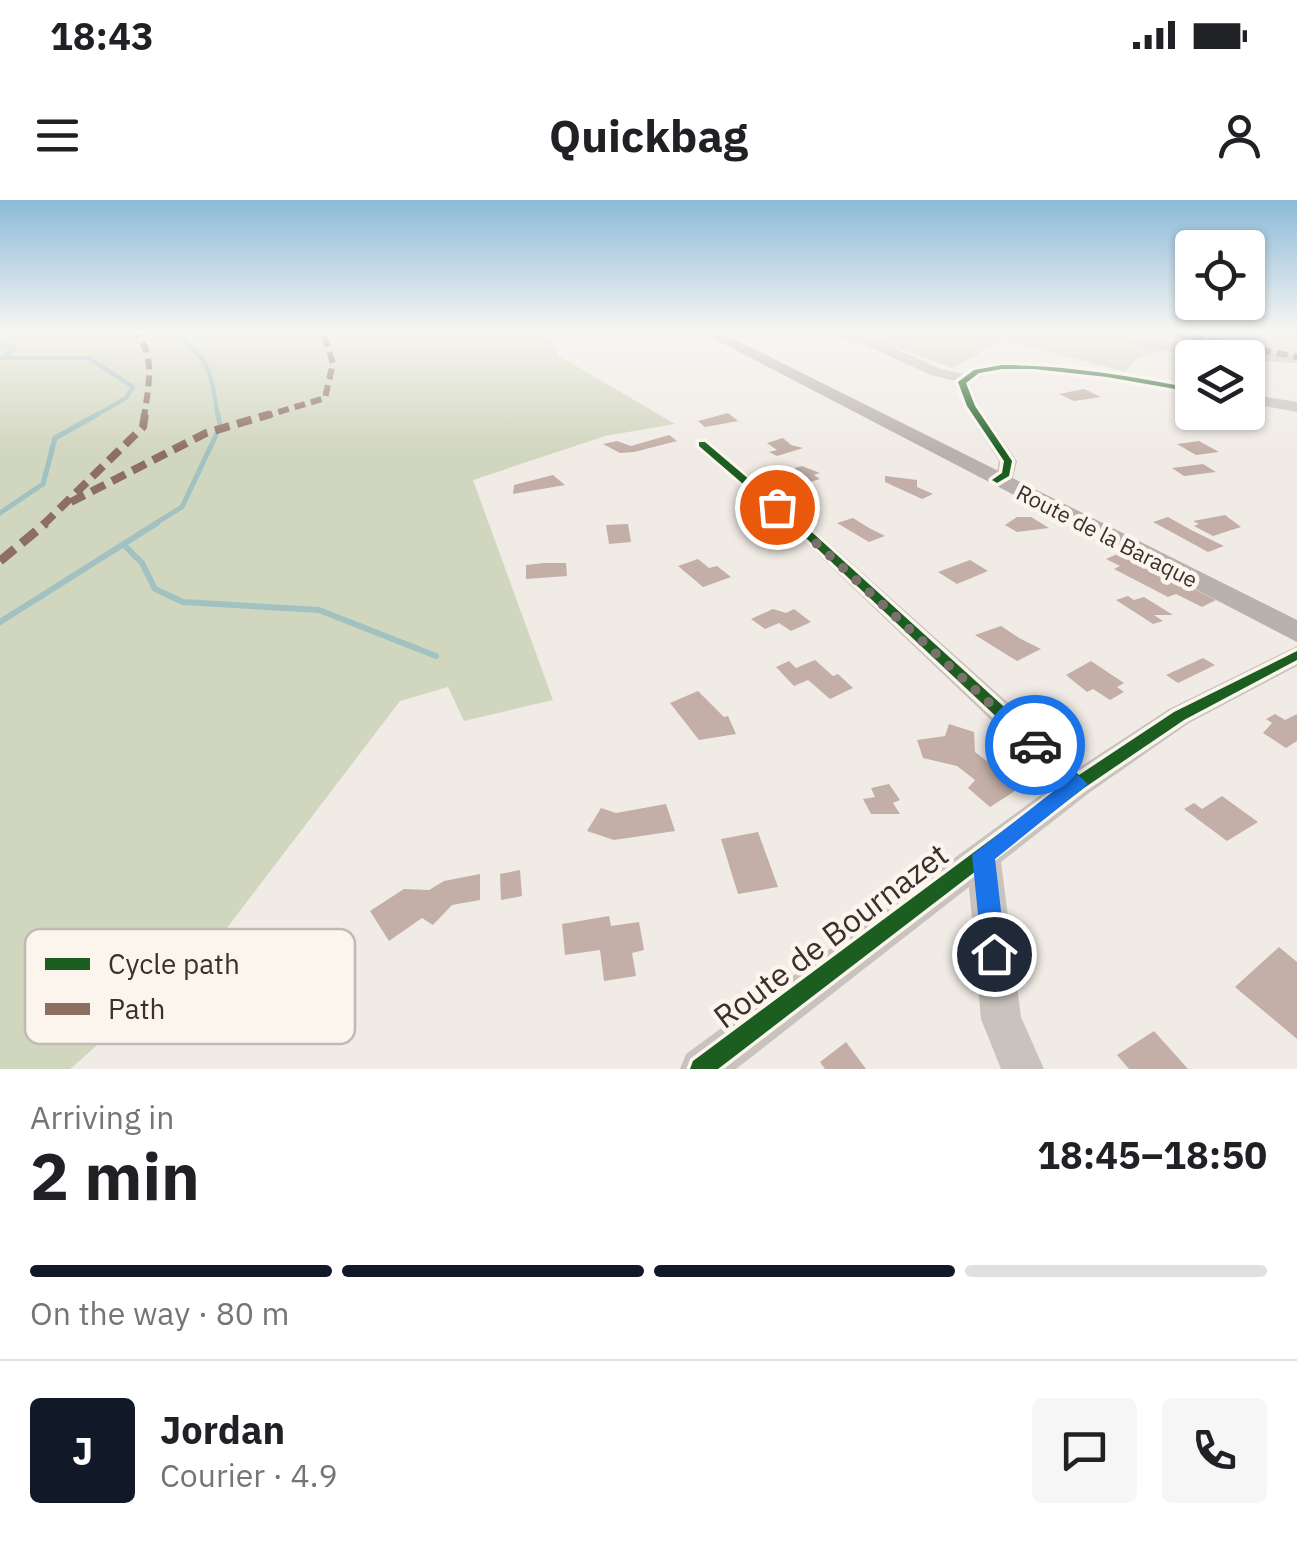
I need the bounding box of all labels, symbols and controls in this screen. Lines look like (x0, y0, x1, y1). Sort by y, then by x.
text: 18:43 (50, 11, 154, 60)
text: Quickbag (549, 106, 748, 164)
icon: menu (30, 108, 85, 163)
icon: person (1212, 108, 1267, 163)
map controls (1175, 230, 1265, 430)
button: locate (1175, 230, 1265, 320)
button: layers (1175, 340, 1265, 430)
pin (735, 465, 820, 550)
street label: Route de la Baraque (1012, 477, 1203, 594)
icon: bag (750, 480, 805, 535)
courier (985, 695, 1085, 795)
icon: car (1008, 718, 1063, 773)
street label: Route de Bournazet (705, 833, 956, 1037)
pin (952, 912, 1037, 997)
icon: home (967, 927, 1022, 982)
legend (25, 929, 355, 1044)
text: Cycle path (108, 945, 240, 982)
text: Path (108, 990, 165, 1027)
text: Arriving in (30, 1096, 175, 1138)
text: 18:45–18:50 (1037, 1130, 1267, 1179)
text: 2 min (30, 1133, 200, 1218)
text: On the way · 80 m (30, 1292, 290, 1334)
button: chat (1032, 1398, 1137, 1503)
button: phone (1162, 1398, 1267, 1503)
text: Jordan (160, 1405, 285, 1454)
text: J (72, 1426, 93, 1475)
text: Courier · 4.9 (160, 1454, 338, 1496)

